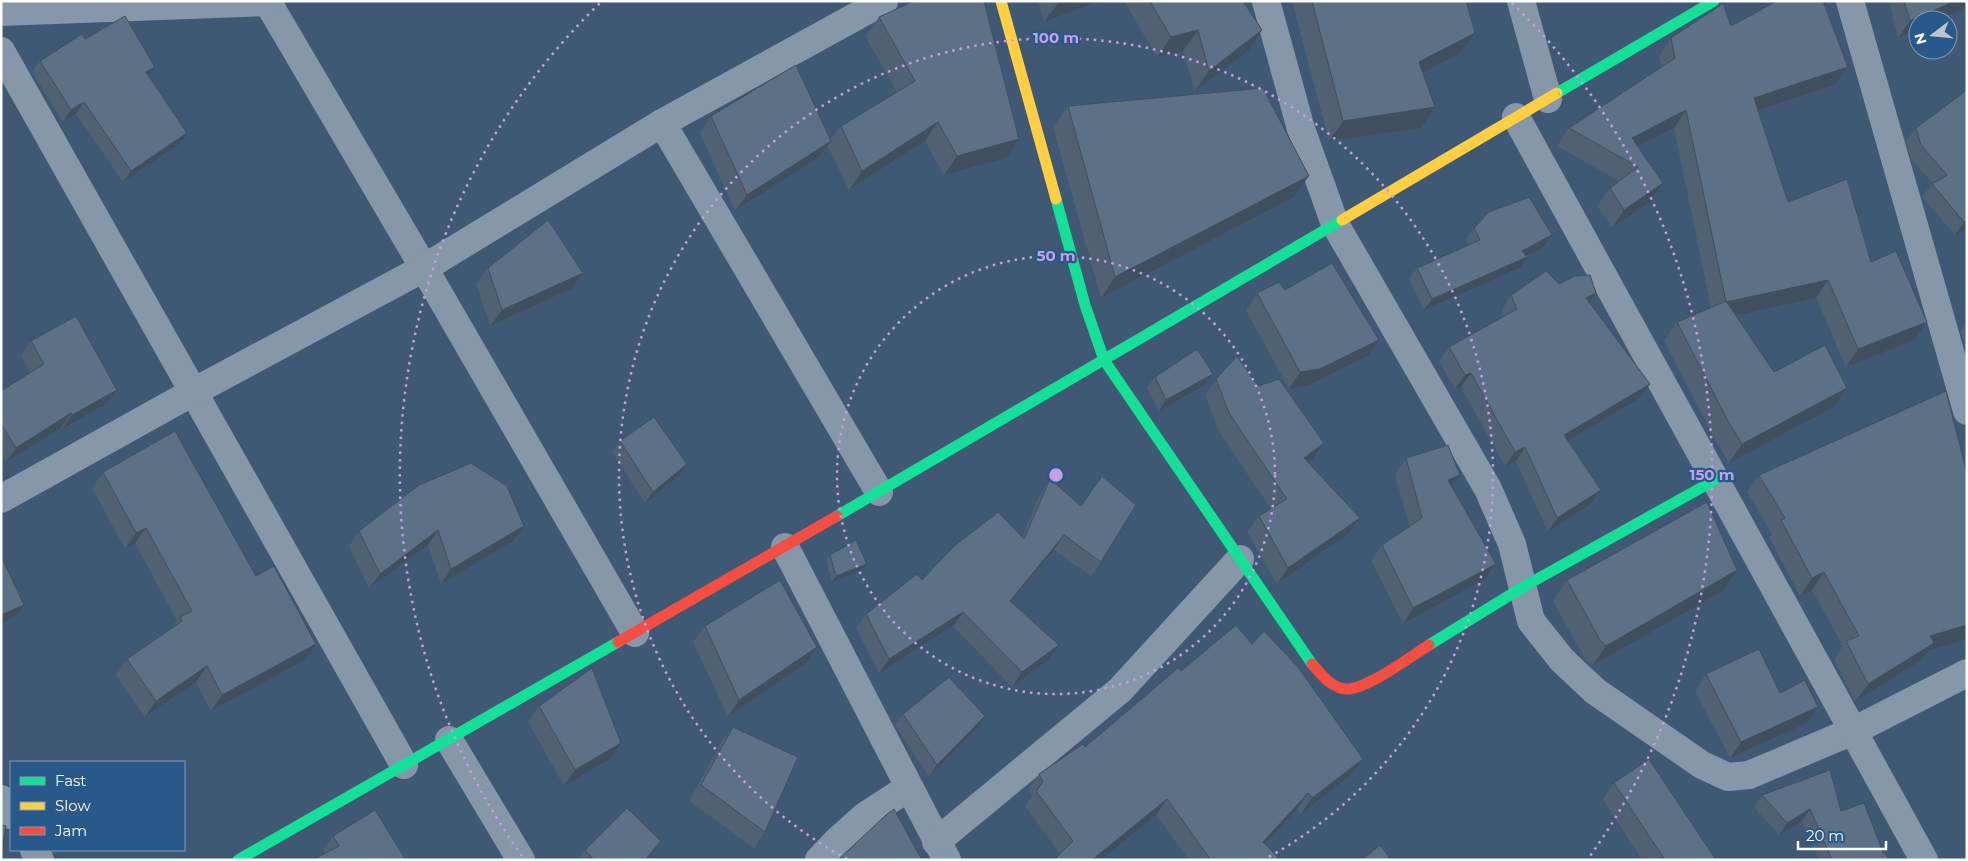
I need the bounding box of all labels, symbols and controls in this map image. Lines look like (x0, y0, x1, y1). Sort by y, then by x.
north arrow (1908, 10, 1958, 60)
text: 100 m (1033, 28, 1079, 47)
text: N (1910, 31, 1931, 47)
text: 50 m (1036, 246, 1076, 265)
text: 150 m (1690, 465, 1734, 484)
centre of rings (1047, 466, 1065, 484)
legend (10, 761, 185, 851)
text: Fast (55, 771, 86, 790)
text: Slow (55, 796, 91, 815)
scale bar (1798, 818, 1886, 850)
text: Jam (54, 821, 87, 840)
text: 20 m (1806, 826, 1844, 845)

